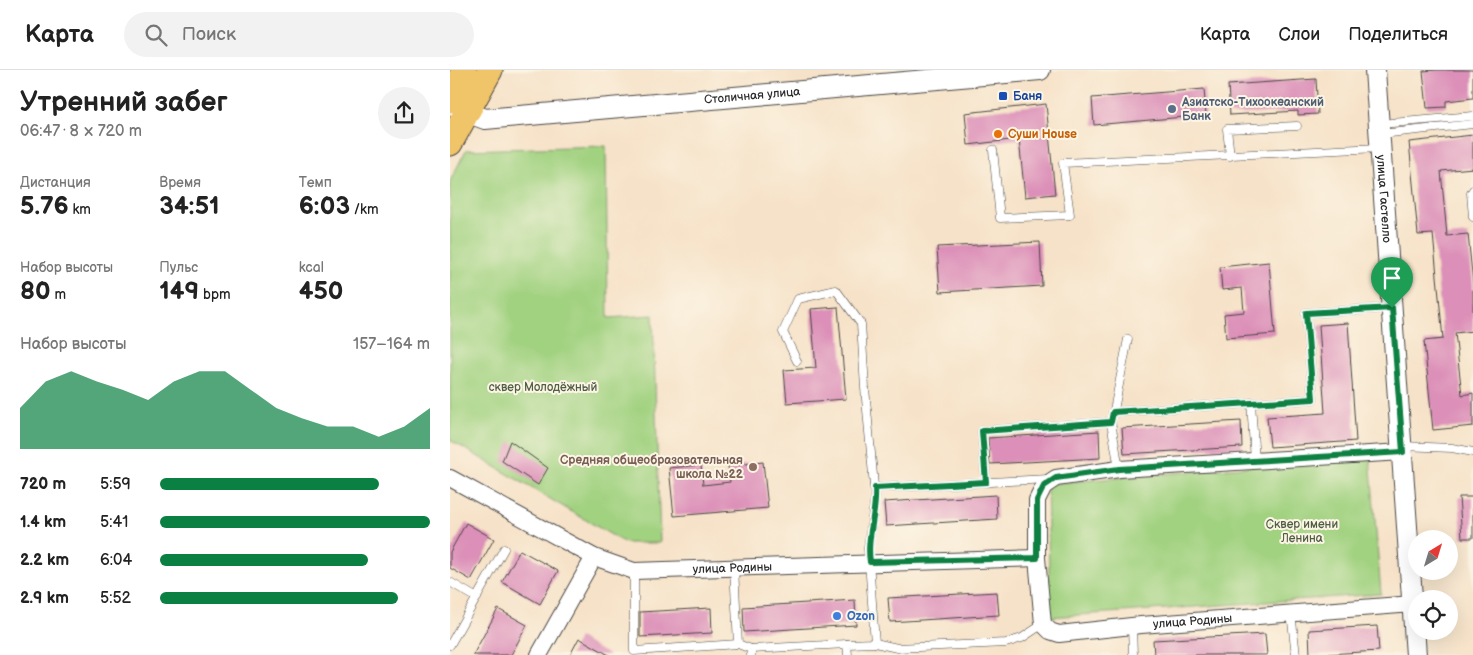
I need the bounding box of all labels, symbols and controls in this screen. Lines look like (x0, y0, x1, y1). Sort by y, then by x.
search box (124, 12, 474, 57)
text: Карта (25, 20, 94, 49)
icon: search (142, 21, 170, 49)
text: Поиск (182, 23, 236, 46)
text: Карта (1200, 24, 1250, 45)
text: Слои (1278, 24, 1320, 45)
text: Поделиться (1348, 24, 1448, 45)
street label: Столичная улица (704, 84, 801, 108)
text: Утренний забег (20, 86, 228, 119)
button: share (378, 87, 430, 139)
place label: Баня (1013, 89, 1042, 104)
marker: Баня (997, 90, 1009, 102)
place label: Азиатско-Тихоокеанский Банк (1181, 95, 1324, 124)
marker: Азиатско-Тихоокеанский Банк (1166, 103, 1178, 115)
text: 06:47 · 8 × 720 m (20, 122, 142, 141)
place label: Суши House (1008, 127, 1077, 142)
marker: Суши House (992, 128, 1004, 140)
street label: улица Гастелло (1373, 154, 1394, 243)
text: Дистанция (20, 174, 91, 191)
text: Время (159, 174, 201, 191)
text: Темп (299, 174, 332, 191)
text: 5.76 (20, 191, 69, 222)
text: 34:51 (159, 191, 220, 222)
text: 6:03 (299, 191, 350, 222)
text: km (69, 201, 91, 218)
text: /km (350, 201, 379, 218)
pin (1371, 257, 1413, 308)
text: Набор высоты (20, 259, 113, 276)
text: Пульс (159, 259, 198, 276)
text: kcal (299, 259, 324, 276)
icon: arrive (1378, 264, 1406, 292)
text: 80 (20, 276, 51, 307)
text: 149 (159, 276, 199, 307)
text: 450 (299, 276, 343, 307)
text: m (51, 286, 66, 303)
text: bpm (199, 286, 231, 303)
text: Набор высоты (20, 335, 127, 354)
text: 157–164 m (353, 335, 430, 354)
park label: сквер Молодёжный (489, 380, 597, 395)
place label: Средняя общеобразовательная школа №22 (560, 453, 744, 482)
marker: Средняя общеобразовательная школа №22 (747, 461, 759, 473)
text: 720 m (20, 475, 66, 494)
text: 5:59 (100, 475, 131, 494)
text: 1.4 km (20, 513, 66, 532)
text: 5:41 (100, 513, 128, 532)
park label: Сквер имени Ленина (1266, 517, 1338, 546)
north arrow (1408, 530, 1458, 580)
map controls (1408, 530, 1458, 640)
text: 2.2 km (20, 551, 69, 570)
text: 6:04 (100, 551, 132, 570)
street label: улица Родины (692, 560, 772, 577)
text: 2.9 km (20, 589, 69, 608)
text: 5:52 (100, 589, 131, 608)
button: locate (1408, 590, 1458, 640)
place label: Ozon (847, 609, 875, 624)
marker: Ozon (831, 610, 843, 622)
street label: улица Родины (1152, 611, 1233, 632)

